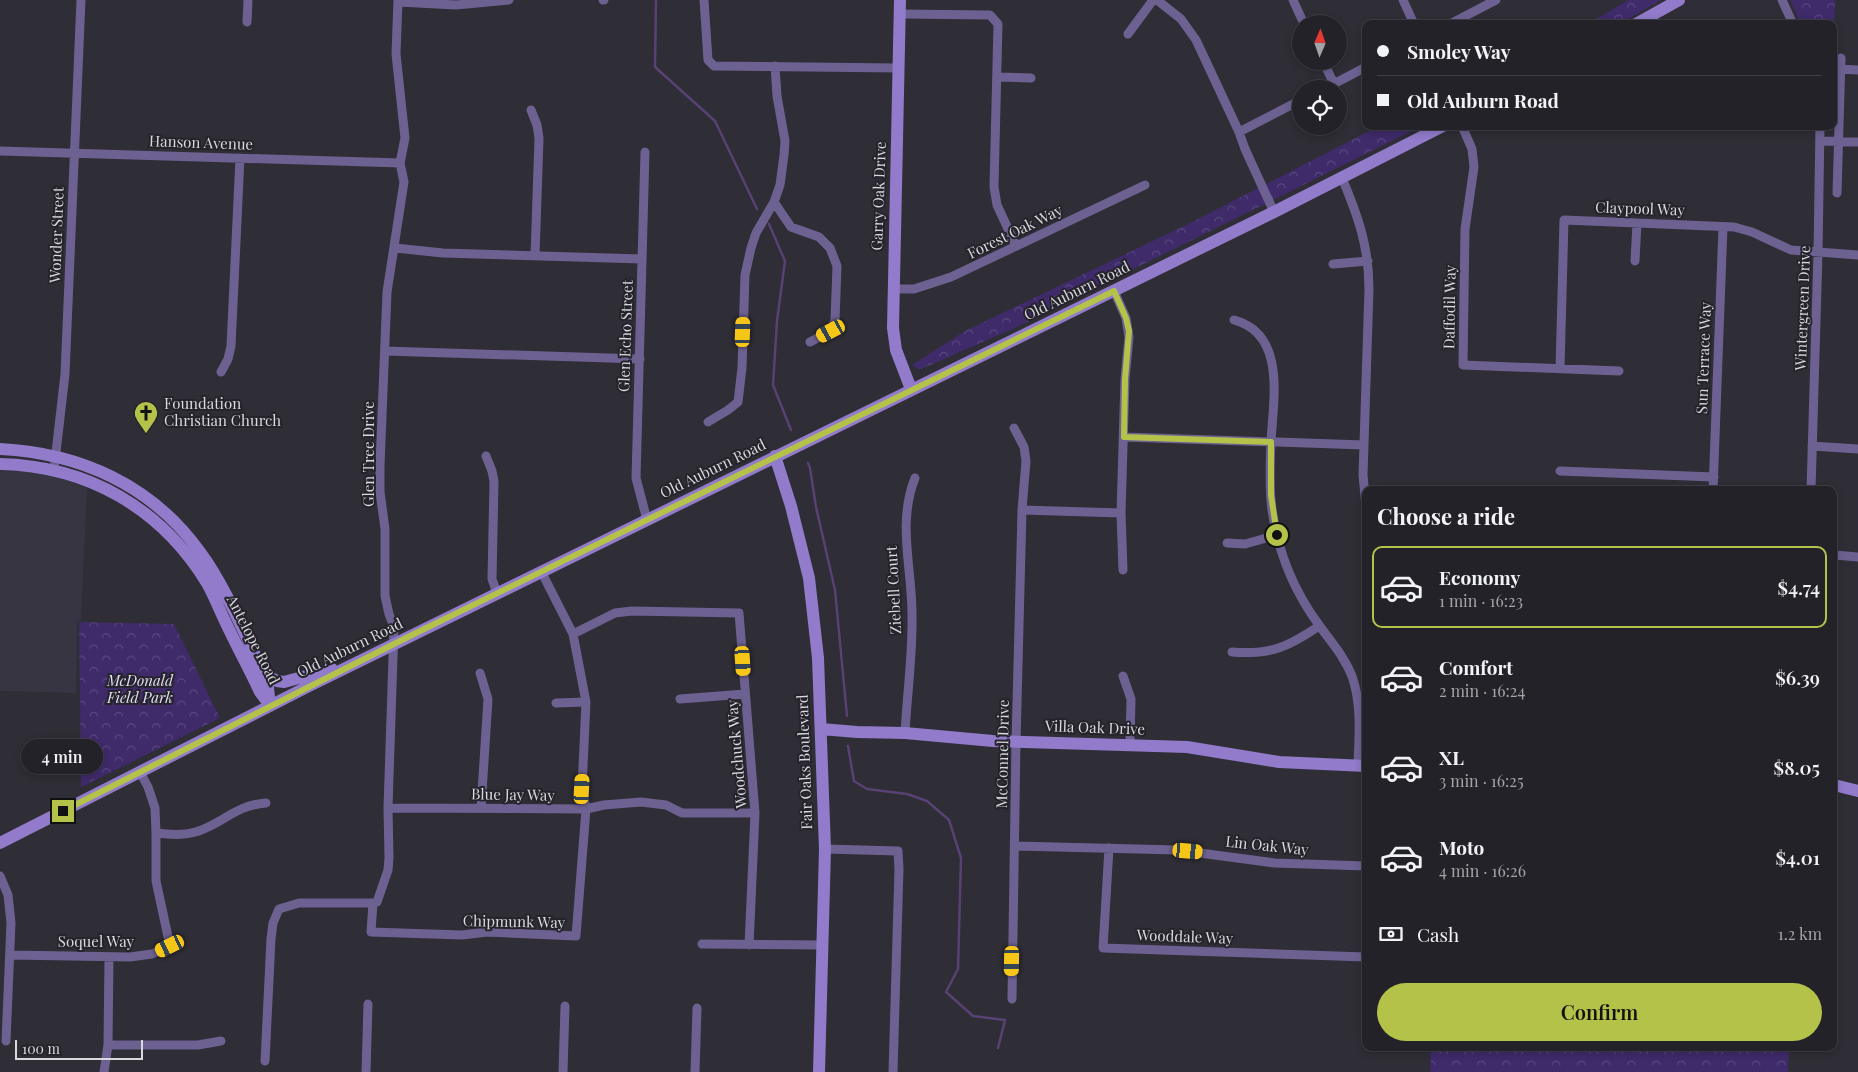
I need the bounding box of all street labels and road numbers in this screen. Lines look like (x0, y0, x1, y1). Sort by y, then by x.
street label: Hanson Avenue (149, 130, 254, 154)
street label: Garry Oak Drive (866, 141, 890, 251)
street label: Wonder Street (44, 186, 68, 284)
street label: Claypool Way (1595, 196, 1686, 220)
street label: Forest Oak Way (964, 199, 1066, 263)
street label: Wintergreen Drive (1790, 245, 1814, 372)
street label: Old Auburn Road (1020, 256, 1133, 324)
street label: Daffodil Way (1438, 264, 1460, 349)
street label: Glen Echo Street (613, 279, 637, 392)
street label: Sun Terrace Way (1691, 301, 1715, 414)
street label: Glen Tree Drive (358, 401, 378, 507)
street label: Old Auburn Road (656, 434, 769, 502)
street label: Ziebell Court (881, 545, 905, 635)
street label: Antelope Road (222, 591, 285, 688)
street label: Old Auburn Road (293, 613, 406, 681)
street label: Fair Oaks Boulevard (792, 694, 816, 830)
street label: Woodchuck Way (721, 699, 751, 810)
street label: McConnel Drive (991, 699, 1013, 809)
street label: Villa Oak Drive (1044, 715, 1145, 739)
street label: Blue Jay Way (471, 783, 555, 805)
street label: Lin Oak Way (1224, 831, 1310, 859)
street label: Chipmunk Way (463, 910, 566, 932)
street label: Wooddale Way (1135, 924, 1234, 948)
street label: Soquel Way (58, 931, 135, 951)

